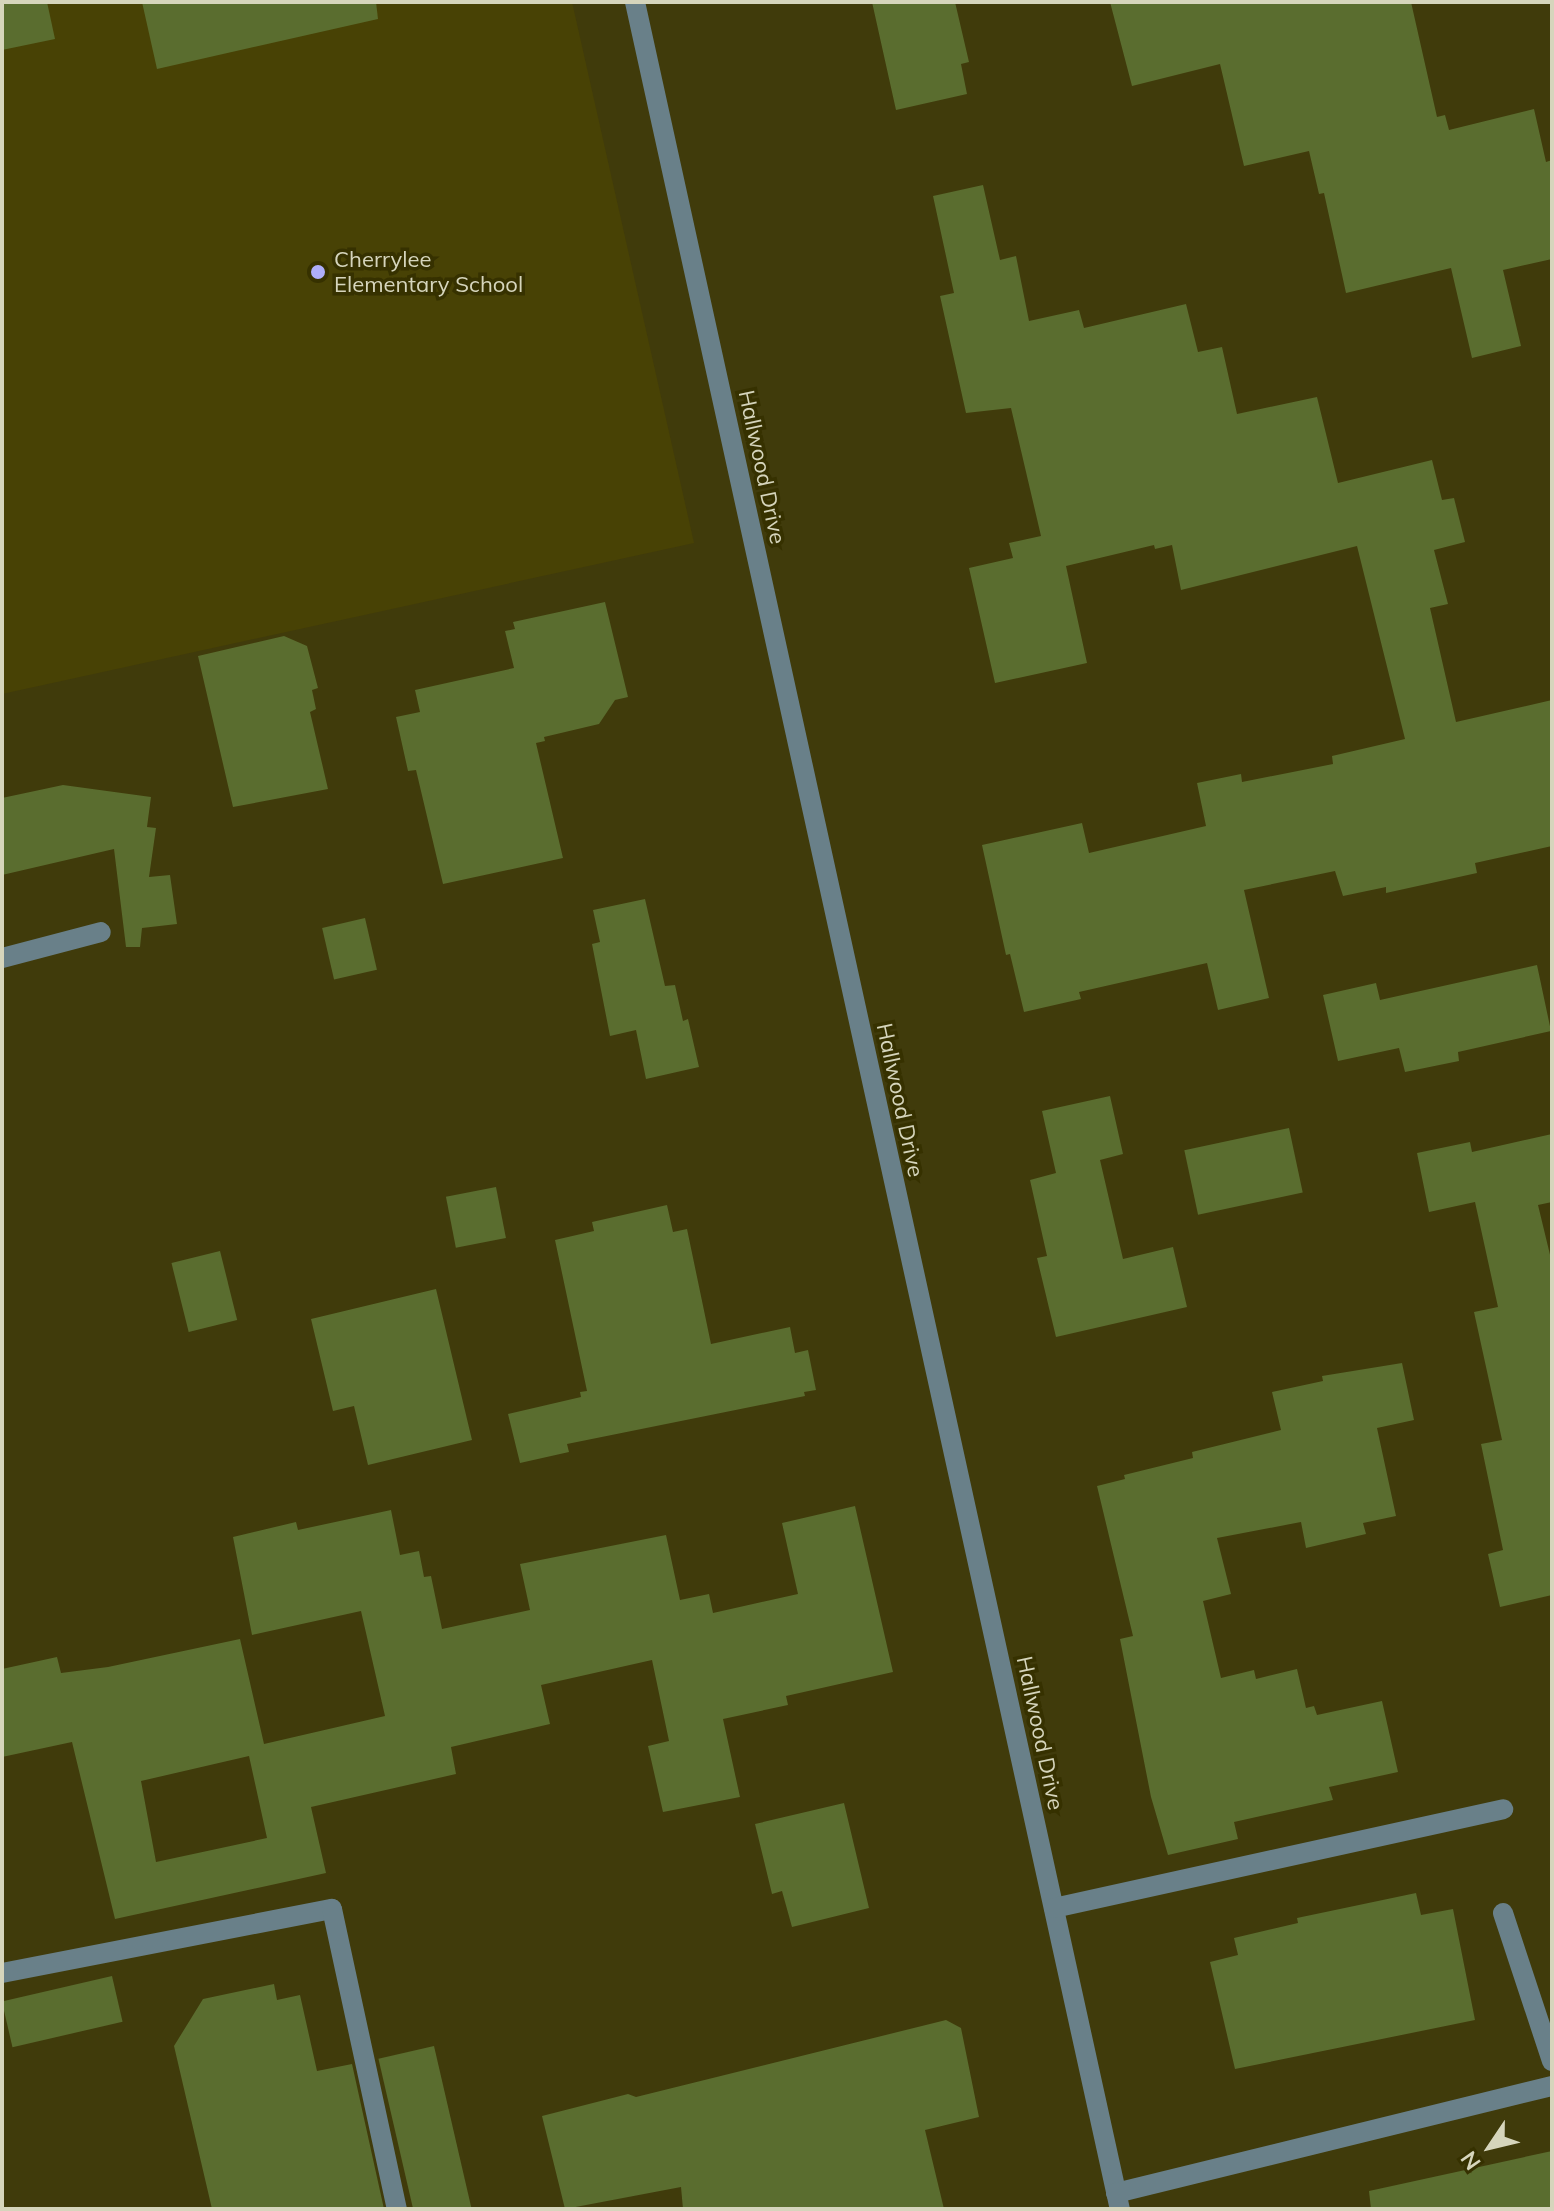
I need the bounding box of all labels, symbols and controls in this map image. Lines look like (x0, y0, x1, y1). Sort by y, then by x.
place label: Cherrylee Elementary School (334, 246, 523, 298)
marker: Cherrylee Elementary School (309, 263, 327, 281)
street label: Hallwood Drive (733, 388, 791, 546)
street label: Hallwood Drive (871, 1021, 929, 1179)
street label: Hallwood Drive (1011, 1654, 1069, 1812)
north arrow (1450, 2107, 1530, 2187)
text: N (1454, 2146, 1487, 2176)

